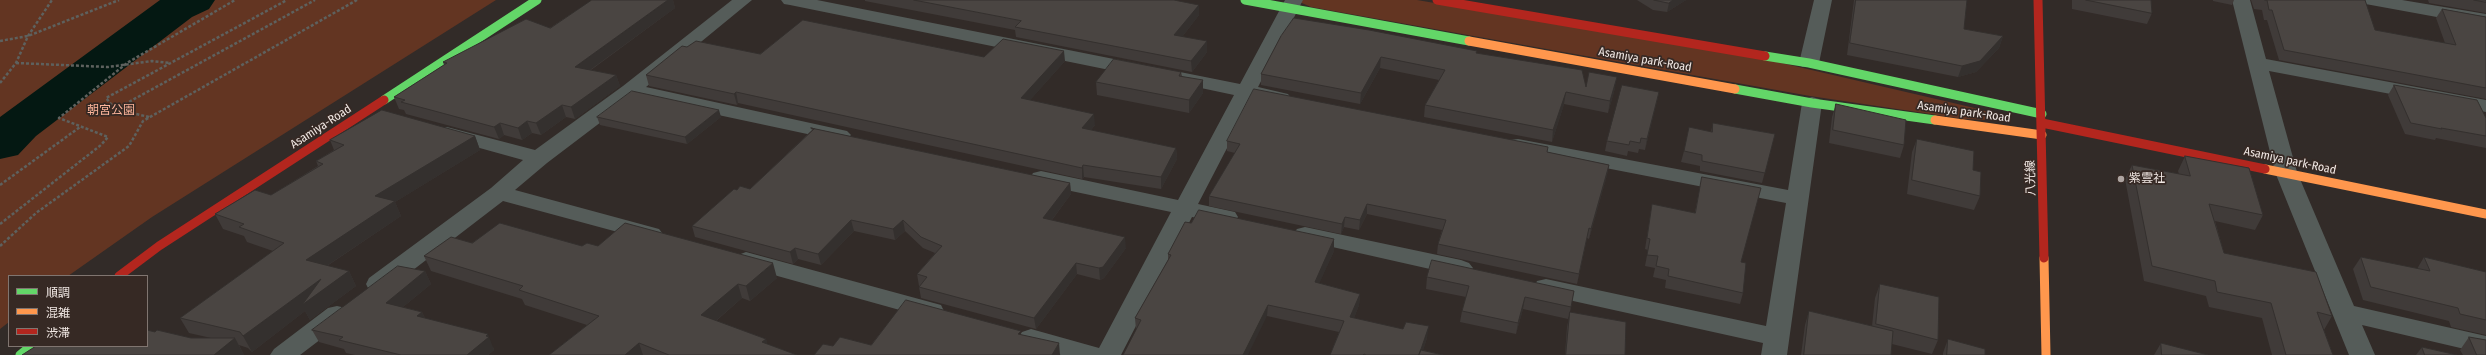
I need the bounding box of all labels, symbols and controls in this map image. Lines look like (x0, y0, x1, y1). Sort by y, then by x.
street label: Asamiya park-Road (1597, 45, 1693, 75)
street label: Asamiya park-Road (1916, 98, 2012, 126)
street label: Asamiya-Road (288, 102, 354, 152)
park label: 朝宮公園 (87, 104, 135, 118)
street label: Asamiya park-Road (2242, 144, 2338, 178)
street label: 八光線 (2023, 160, 2039, 196)
place label: 紫雲社 (2129, 172, 2165, 186)
marker: 紫雲社 (2116, 174, 2126, 184)
legend (8, 275, 148, 347)
text: 順調 (46, 286, 70, 300)
text: 混雑 (46, 306, 70, 320)
text: 渋滞 (46, 326, 70, 340)

